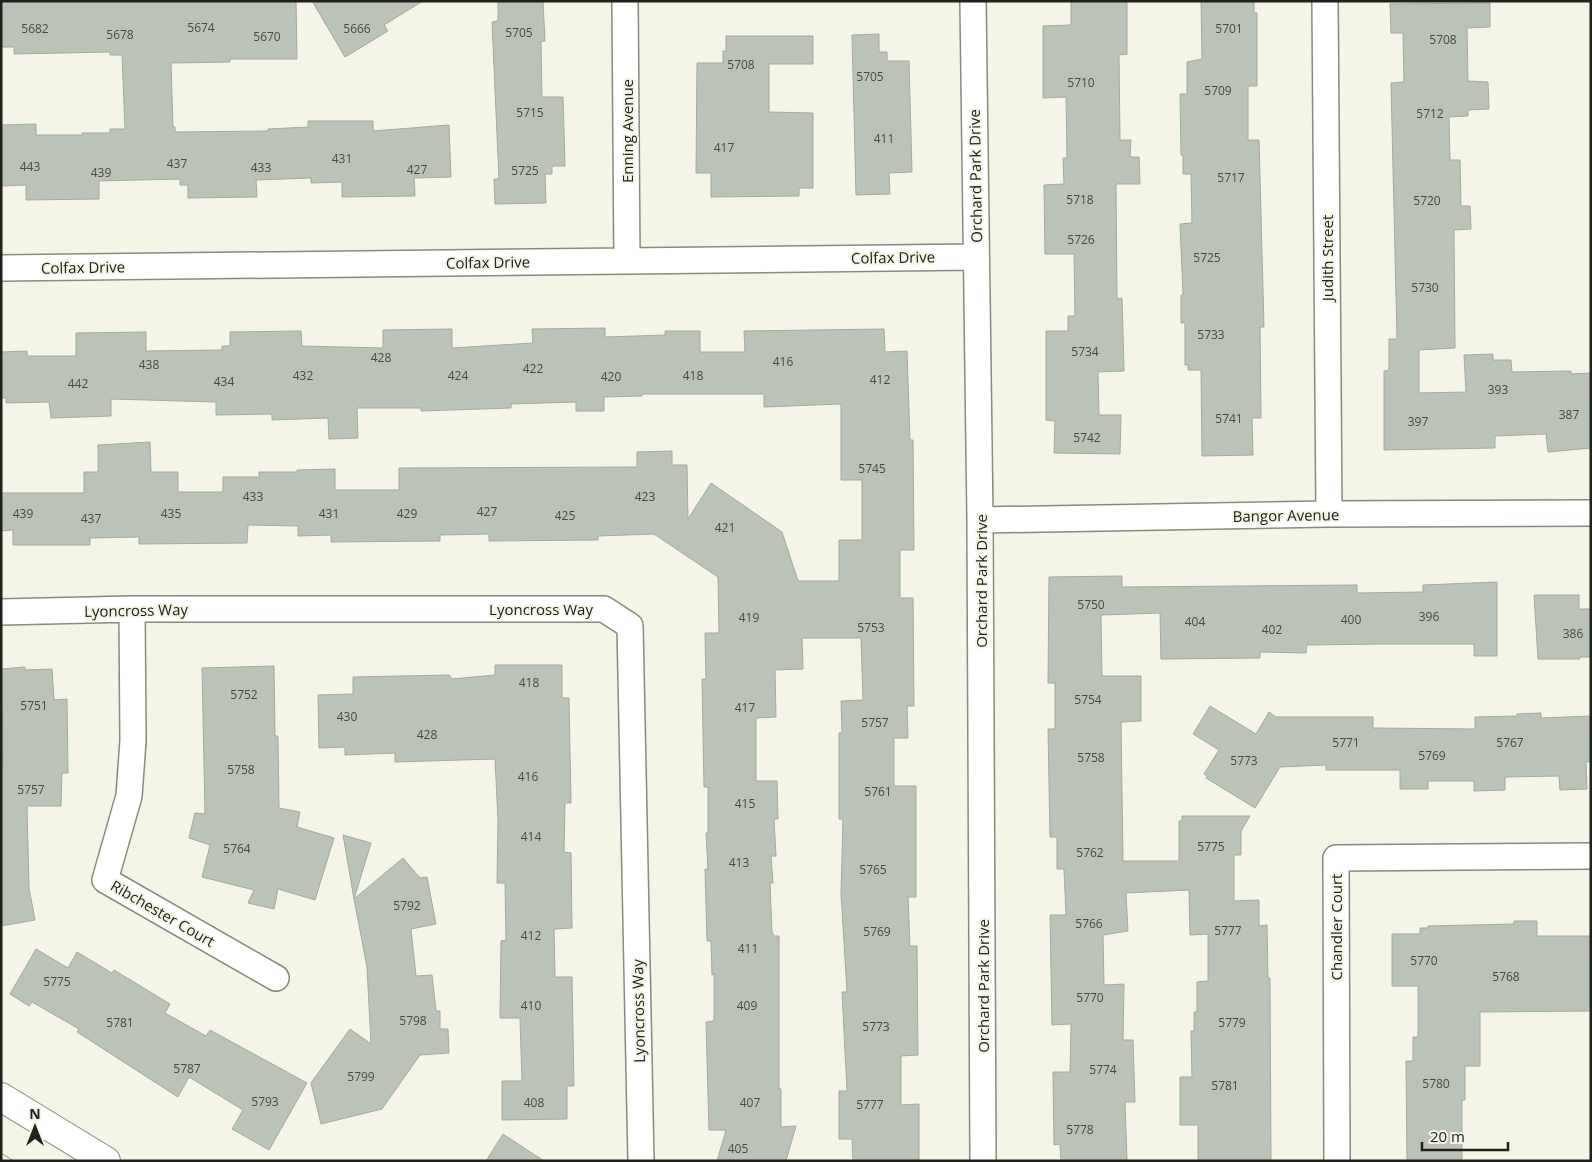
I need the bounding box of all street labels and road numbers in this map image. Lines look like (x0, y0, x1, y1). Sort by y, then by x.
street label: Enning Avenue (617, 79, 637, 183)
street label: Orchard Park Drive (964, 109, 986, 243)
street label: Judith Street (1317, 215, 1337, 303)
street label: Colfax Drive (851, 246, 935, 268)
street label: Colfax Drive (446, 251, 530, 273)
street label: Colfax Drive (41, 256, 125, 278)
street label: Bangor Avenue (1233, 504, 1339, 526)
street label: Orchard Park Drive (971, 514, 991, 648)
street label: Lyoncross Way (84, 599, 189, 621)
street label: Lyoncross Way (489, 599, 593, 619)
street label: Chandler Court (1326, 874, 1346, 980)
street label: Ribchester Court (107, 875, 219, 951)
street label: Orchard Park Drive (973, 919, 993, 1053)
street label: Lyoncross Way (627, 958, 649, 1063)

